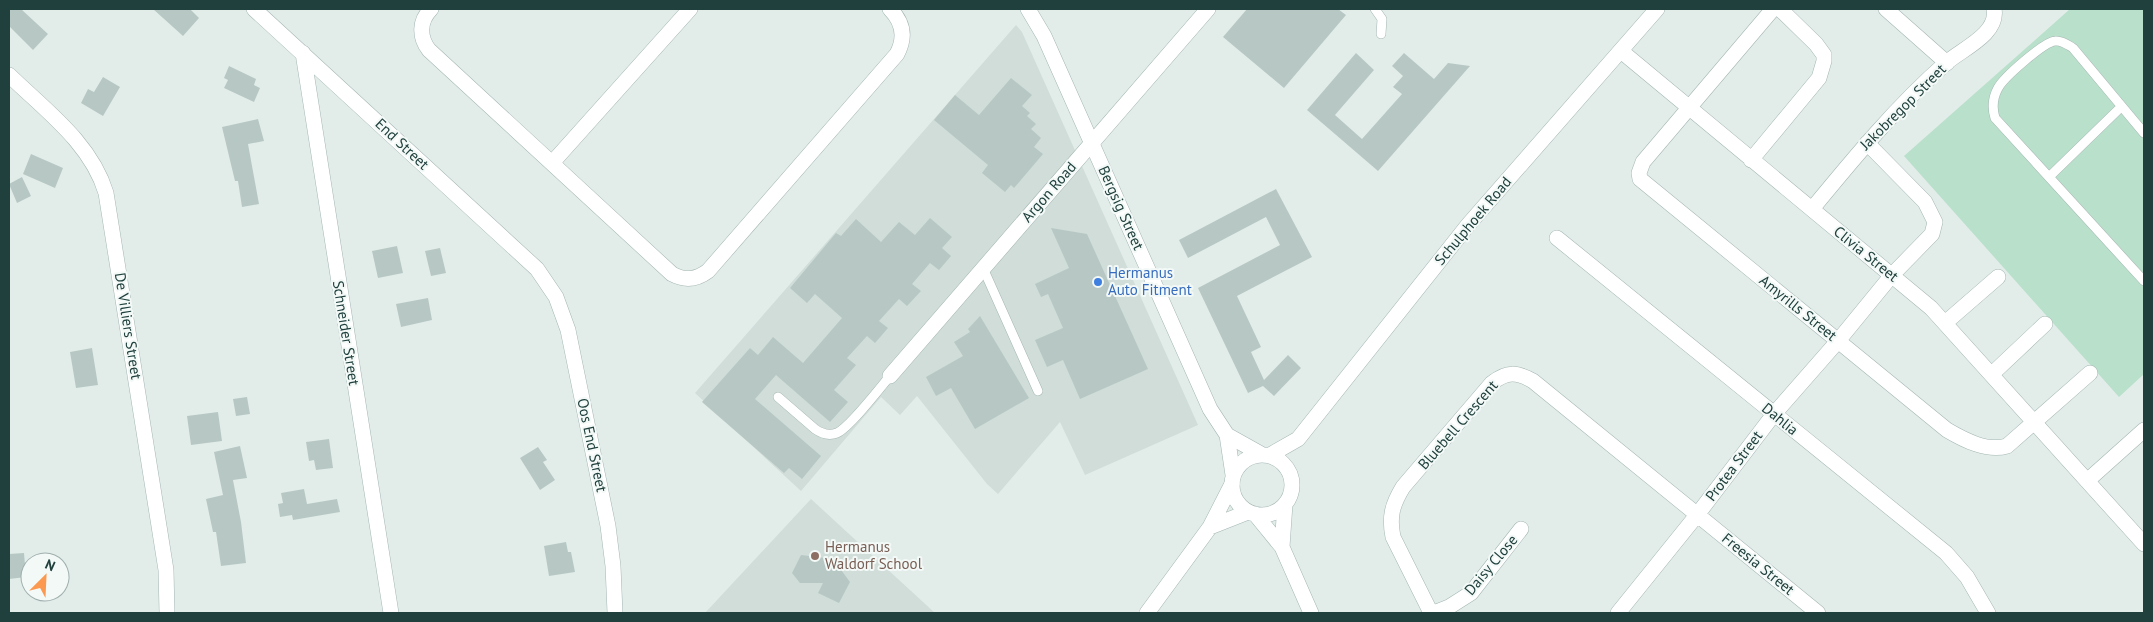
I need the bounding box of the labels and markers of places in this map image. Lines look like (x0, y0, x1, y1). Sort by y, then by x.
place label: Hermanus Auto Fitment (1108, 263, 1192, 299)
marker: Hermanus Auto Fitment (1092, 276, 1104, 288)
place label: Hermanus Waldorf School (825, 537, 923, 573)
marker: Hermanus Waldorf School (809, 550, 821, 562)

